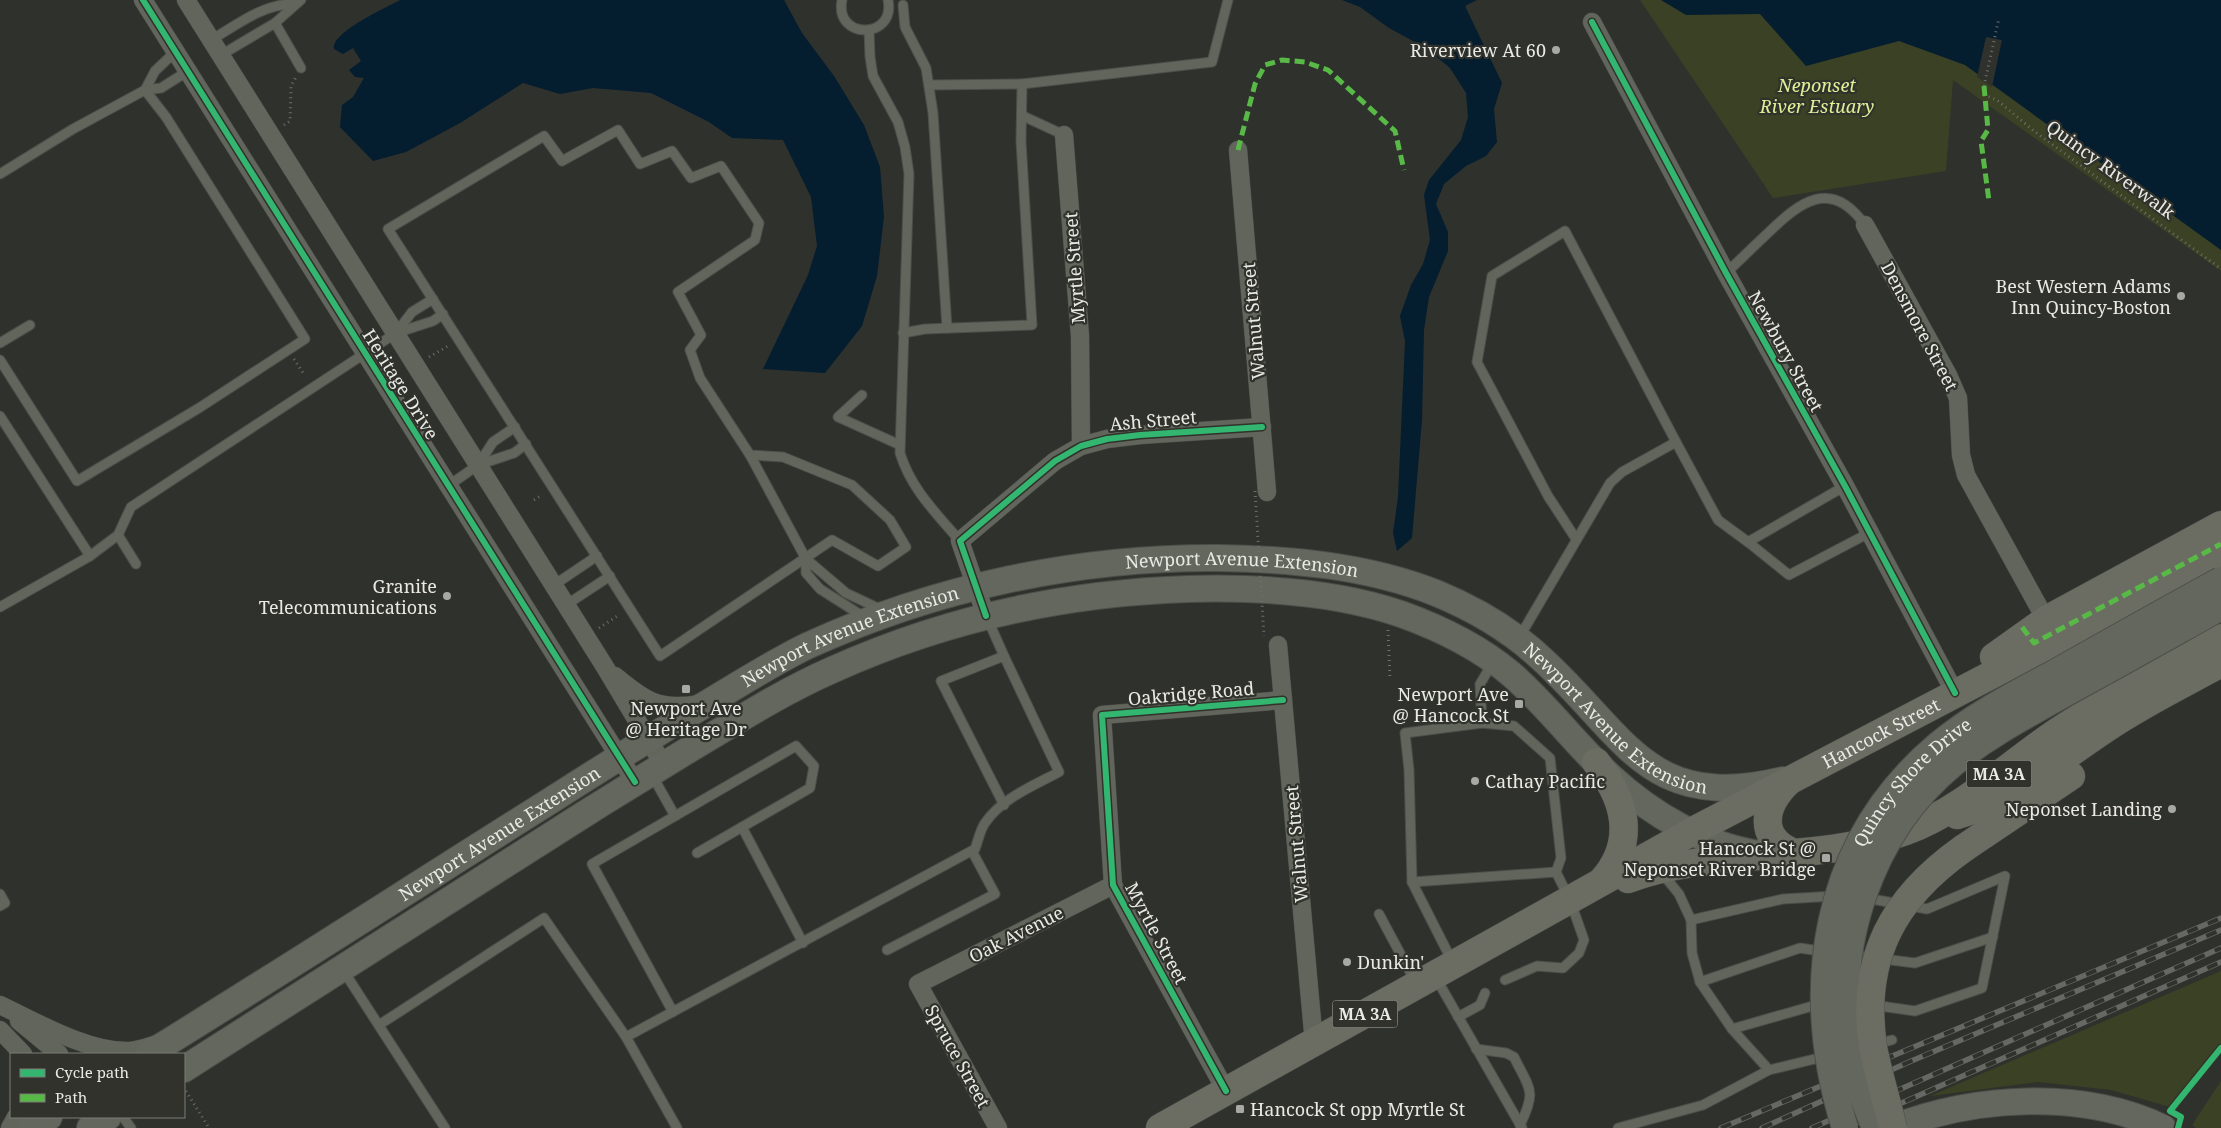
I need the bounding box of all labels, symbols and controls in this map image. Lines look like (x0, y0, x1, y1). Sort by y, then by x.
place label: Riverview At 60 (1410, 38, 1546, 62)
marker: Riverview At 60 (1550, 44, 1562, 56)
park label: Neponset River Estuary (1759, 73, 1874, 118)
street label: Quincy Riverwalk (2042, 114, 2181, 224)
street label: Myrtle Street (1058, 211, 1090, 325)
street label: Densmore Street (1876, 257, 1964, 395)
street label: Walnut Street (1236, 261, 1270, 381)
place label: Best Western Adams Inn Quincy-Boston (1996, 274, 2171, 319)
street label: Newbury Street (1743, 286, 1829, 416)
marker: Best Western Adams Inn Quincy-Boston (2175, 290, 2187, 302)
street label: Heritage Drive (357, 324, 445, 444)
street label: Ash Street (1109, 404, 1197, 436)
street label: Newport Avenue Extension (1124, 546, 1361, 582)
place label: Granite Telecommunications (259, 574, 437, 619)
street label: Newport Avenue Extension (737, 580, 962, 692)
marker: Granite Telecommunications (441, 590, 453, 602)
street label: Newport Avenue Extension (1519, 636, 1709, 799)
street label: Oakridge Road (1127, 676, 1255, 710)
place label: Newport Ave @ Hancock St (1392, 682, 1509, 727)
marker: Newport Ave @ Heritage Dr (680, 683, 692, 695)
street label: Hancock Street (1818, 692, 1944, 773)
place label: Newport Ave @ Heritage Dr (625, 696, 747, 741)
marker: Newport Ave @ Hancock St (1513, 698, 1525, 710)
street label: Quincy Shore Drive (1847, 712, 1976, 851)
street label: Newport Avenue Extension (394, 760, 605, 906)
road number: MA 3A (1966, 761, 2032, 788)
place label: Cathay Pacific (1485, 769, 1605, 793)
marker: Cathay Pacific (1469, 775, 1481, 787)
street label: Walnut Street (1279, 784, 1313, 904)
place label: Neponset Landing (2006, 797, 2162, 821)
marker: Neponset Landing (2166, 803, 2178, 815)
place label: Hancock St @ Neponset River Bridge (1624, 836, 1816, 881)
marker: Hancock St @ Neponset River Bridge (1820, 852, 1832, 864)
street label: Myrtle Street (1120, 878, 1194, 988)
street label: Oak Avenue (965, 900, 1067, 968)
place label: Dunkin' (1357, 950, 1424, 974)
marker: Dunkin' (1341, 956, 1353, 968)
street label: Spruce Street (920, 1000, 996, 1112)
road number: MA 3A (1332, 1001, 1398, 1028)
legend (10, 1053, 185, 1118)
text: Cycle path (55, 1062, 130, 1082)
text: Path (55, 1087, 88, 1107)
place label: Hancock St opp Myrtle St (1250, 1097, 1465, 1121)
marker: Hancock St opp Myrtle St (1234, 1103, 1246, 1115)

